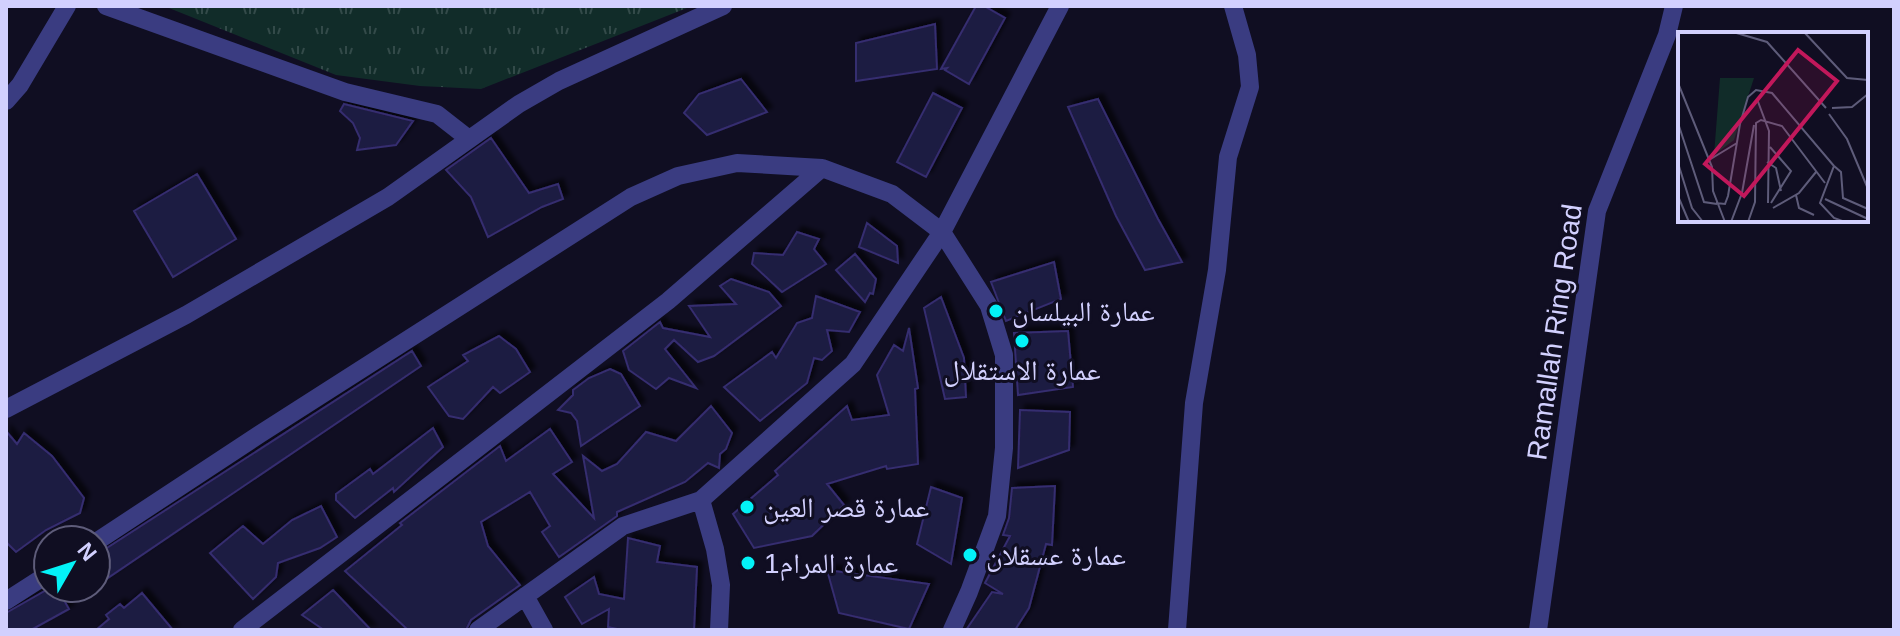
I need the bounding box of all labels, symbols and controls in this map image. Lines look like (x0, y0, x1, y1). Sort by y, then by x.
inset map (1678, 32, 1868, 222)
street label: Ramallah Ring Road (1521, 202, 1588, 462)
place label: عمارة البيلسان (1012, 296, 1155, 328)
marker: عمارة البيلسان (987, 302, 1005, 320)
marker: عمارة الاستقلال (1013, 332, 1031, 350)
place label: عمارة الاستقلال (943, 355, 1101, 387)
place label: عمارة قصر العين (763, 492, 929, 525)
marker: عمارة قصر العين (738, 498, 756, 516)
north arrow (32, 524, 112, 604)
text: N (72, 538, 102, 566)
place label: عمارة عسقلان (986, 540, 1126, 572)
marker: عمارة عسقلان (961, 546, 979, 564)
place label: عمارة المرام1 (764, 548, 898, 582)
marker: عمارة المرام1 (739, 554, 757, 572)

